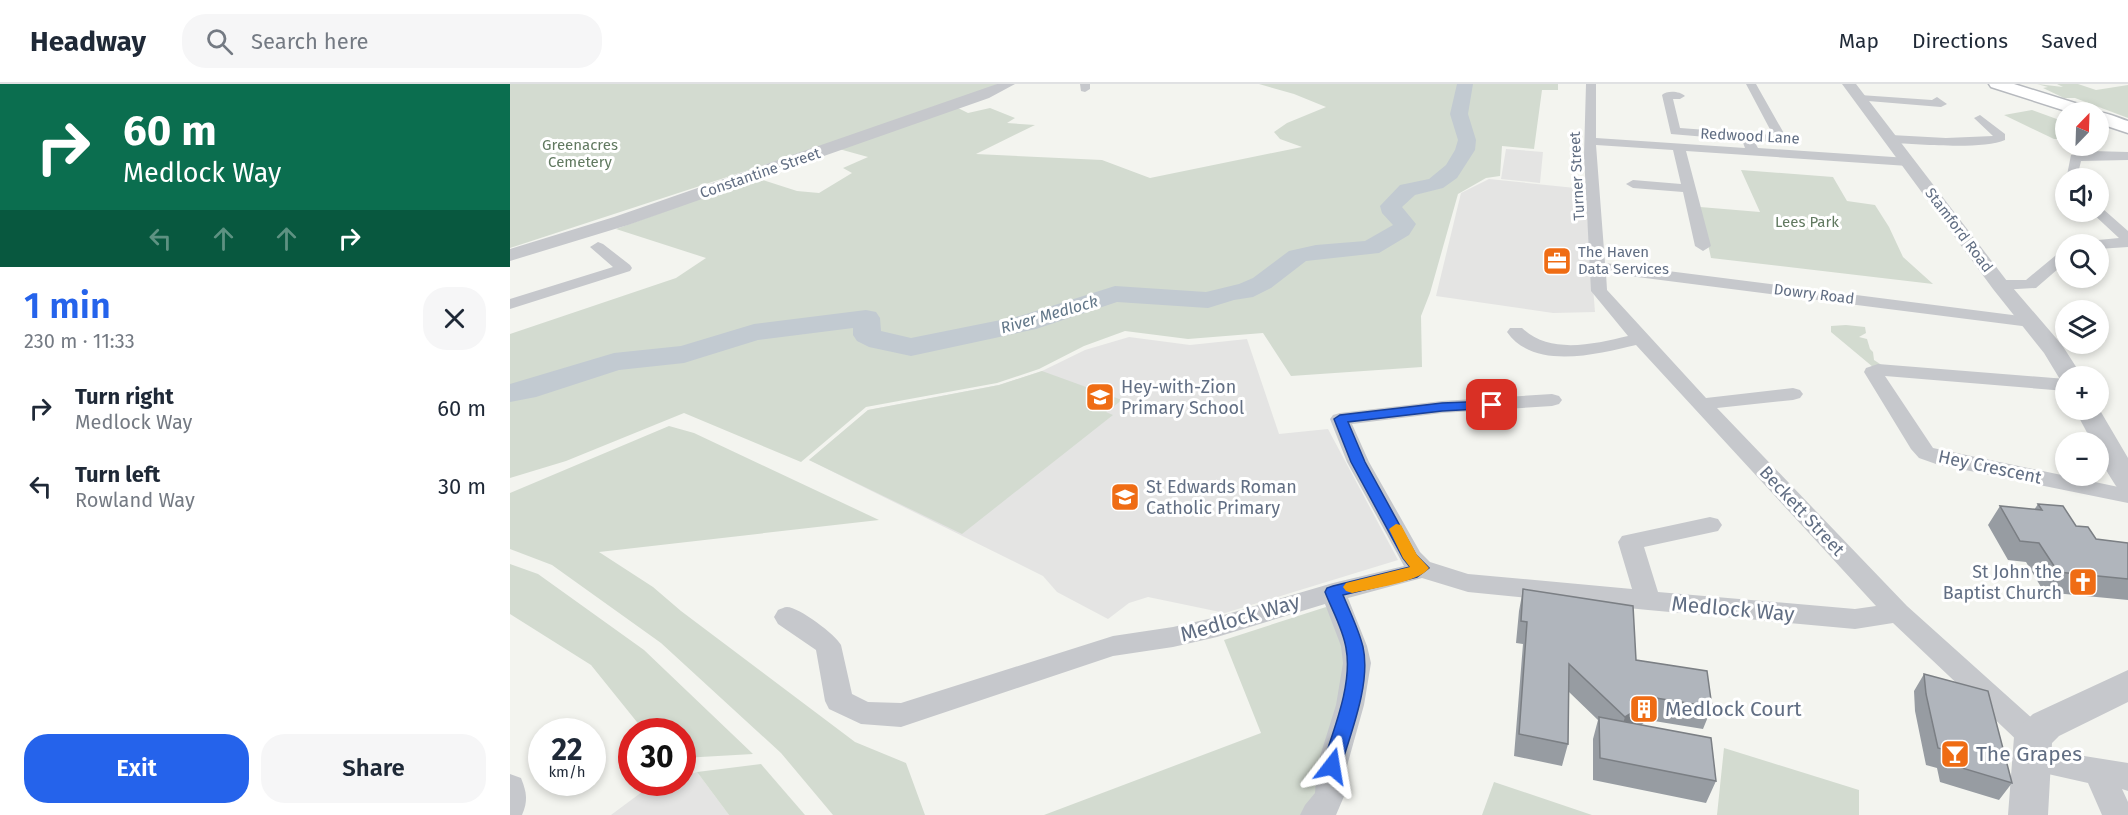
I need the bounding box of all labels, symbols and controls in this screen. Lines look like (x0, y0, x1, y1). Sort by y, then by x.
search box (182, 14, 602, 68)
text: Headway (30, 25, 146, 58)
icon: search (203, 25, 236, 58)
text: Search here (251, 28, 369, 55)
text: Map (1839, 28, 1879, 54)
text: Directions (1912, 28, 2008, 54)
text: Saved (2041, 28, 2098, 54)
north arrow (2055, 102, 2109, 156)
map controls (2055, 102, 2109, 486)
text: 60 m (123, 106, 217, 156)
icon: right (24, 108, 102, 186)
street label: Redwood Lane (1700, 124, 1800, 148)
street label: Turner Street (1566, 130, 1588, 221)
park label: Greenacres Cemetery (542, 136, 618, 171)
street label: Constantine Street (697, 144, 823, 202)
text: Medlock Way (123, 157, 281, 189)
button: sound (2055, 168, 2109, 222)
street label: Stamford Road (1921, 184, 1997, 276)
park label: Lees Park (1775, 213, 1839, 231)
icon: left (144, 222, 177, 255)
icon: ahead (207, 222, 240, 255)
icon: ahead (270, 222, 303, 255)
icon: right (333, 222, 366, 255)
button: search (2055, 234, 2109, 288)
place label: The Haven Data Services (1578, 243, 1669, 278)
office icon: The Haven Data Services (1541, 245, 1573, 277)
street label: Dowry Road (1773, 280, 1855, 308)
text: 1 min (24, 284, 111, 328)
button: close (423, 287, 486, 350)
water label: River Medlock (998, 291, 1100, 337)
button: layers (2055, 300, 2109, 354)
text: 230 m · 11:33 (24, 329, 135, 353)
button: + (2055, 366, 2109, 420)
place label: Hey-with-Zion Primary School (1121, 376, 1244, 419)
pin (1466, 379, 1517, 430)
school or university icon: Hey-with-Zion Primary School (1084, 381, 1116, 413)
text: Turn right (75, 383, 174, 410)
icon: arrive (1475, 388, 1508, 421)
icon: right (24, 392, 57, 425)
text: 60 m (437, 395, 486, 422)
text: Medlock Way (75, 410, 192, 434)
button: − (2055, 432, 2109, 486)
street label: Hey Crescent (1936, 445, 2044, 489)
text: Turn left (75, 461, 160, 488)
street label: Beckett Street (1755, 462, 1850, 561)
icon: left (24, 470, 57, 503)
text: 30 m (438, 473, 486, 500)
place label: St Edwards Roman Catholic Primary (1146, 476, 1297, 519)
school or university icon: St Edwards Roman Catholic Primary (1109, 481, 1141, 513)
text: Rowland Way (75, 488, 195, 512)
place label: St John the Baptist Church (1943, 561, 2062, 604)
church icon: St John the Baptist Church (2067, 566, 2099, 598)
street label: Medlock Way (1177, 588, 1303, 647)
street label: Medlock Way (1671, 591, 1796, 627)
building icon: Medlock Court (1628, 693, 1660, 725)
place label: Medlock Court (1665, 696, 1802, 722)
speed limit sign: 30 (618, 718, 696, 796)
text: 22 (551, 732, 583, 768)
button: Exit (24, 734, 249, 803)
button: Share (261, 734, 486, 803)
position arrow (1300, 734, 1364, 798)
bar icon: The Grapes (1939, 738, 1971, 770)
place label: The Grapes (1976, 741, 2082, 767)
text: km/h (548, 763, 586, 781)

